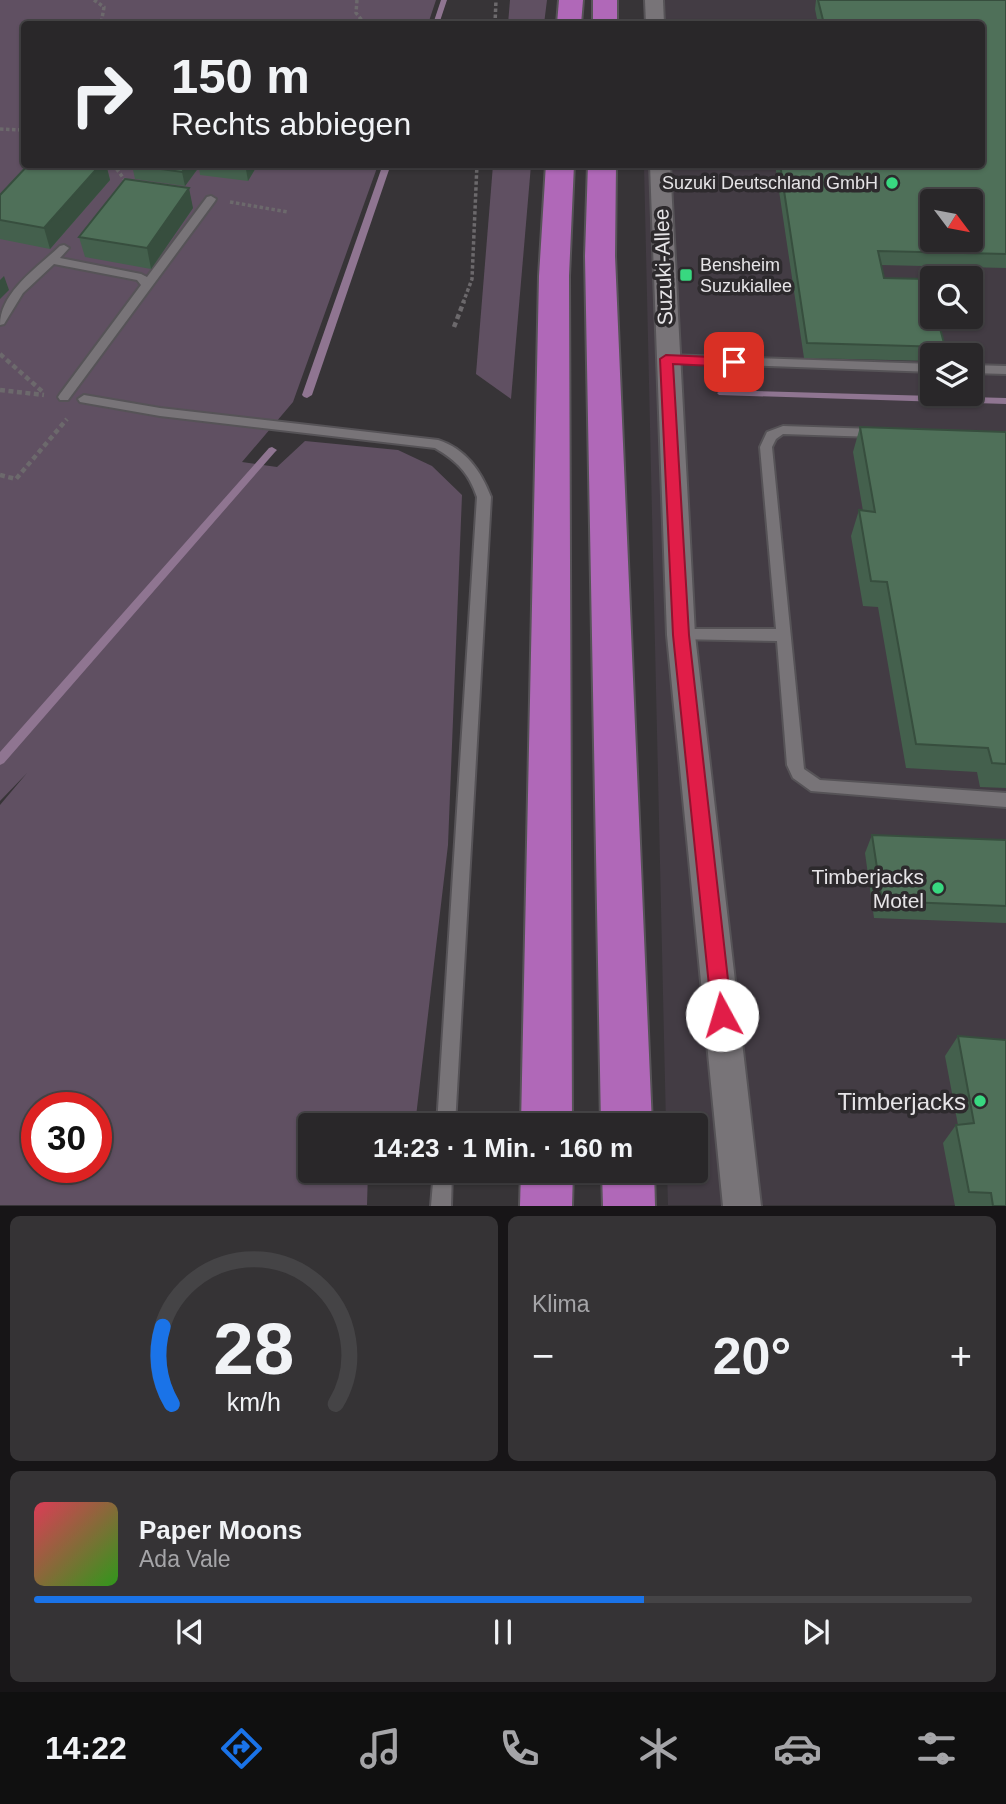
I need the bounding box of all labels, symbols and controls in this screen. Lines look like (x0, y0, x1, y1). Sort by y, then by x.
icon: right (56, 49, 147, 140)
text: 150 m (171, 49, 310, 103)
text: Rechts abbiegen (171, 106, 411, 142)
place label: Suzuki Deutschland GmbH (662, 173, 878, 193)
marker: Suzuki Deutschland GmbH (884, 175, 900, 191)
north arrow (920, 189, 984, 252)
map controls (920, 189, 983, 406)
street label: Suzuki-Allee (649, 208, 677, 326)
place label: Bensheim Suzukiallee (700, 255, 792, 296)
button: search (920, 266, 983, 329)
marker: Bensheim Suzukiallee (678, 267, 694, 283)
pin (704, 332, 764, 392)
icon: arrive (715, 343, 753, 381)
button: layers (920, 343, 983, 406)
place label: Timberjacks Motel (812, 865, 924, 912)
marker: Timberjacks Motel (930, 880, 946, 896)
position arrow (685, 978, 759, 1052)
place label: Timberjacks (838, 1088, 966, 1115)
speed limit sign: 30 (21, 1092, 112, 1183)
marker: Timberjacks (972, 1093, 988, 1109)
text: 14:23 · 1 Min. · 160 m (373, 1133, 633, 1163)
text: Klima (532, 1291, 590, 1317)
text: 28 (214, 1309, 294, 1390)
text: 20° (713, 1327, 791, 1385)
text: − (532, 1335, 554, 1377)
text: + (950, 1335, 972, 1377)
text: km/h (227, 1388, 281, 1416)
text: Paper Moons (139, 1515, 302, 1545)
text: Ada Vale (139, 1546, 231, 1572)
icon: previous (171, 1613, 209, 1651)
icon: pause (484, 1613, 522, 1651)
icon: next (797, 1613, 835, 1651)
icon: directions (217, 1724, 266, 1773)
icon: music (356, 1724, 405, 1773)
icon: phone (495, 1724, 544, 1773)
icon: climate (634, 1724, 683, 1773)
icon: car (773, 1724, 822, 1773)
icon: filters (912, 1724, 961, 1773)
text: 14:22 (45, 1730, 127, 1766)

